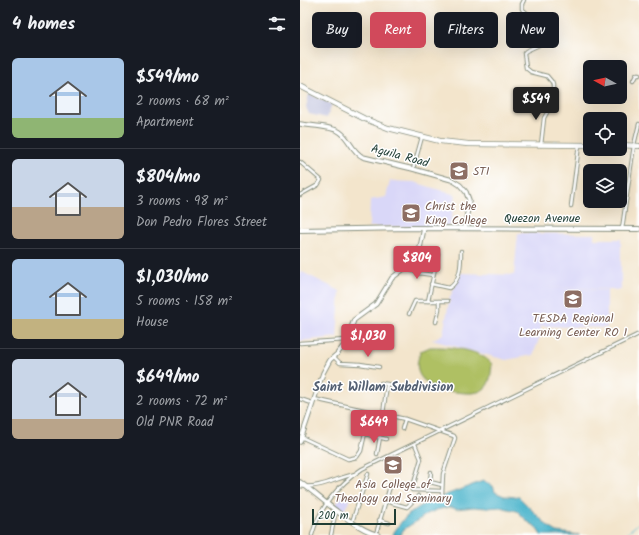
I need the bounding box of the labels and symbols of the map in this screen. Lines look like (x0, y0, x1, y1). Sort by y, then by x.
north arrow (583, 60, 627, 104)
pin: $549 (512, 87, 560, 121)
street label: Aguila Road (369, 139, 432, 173)
school or university icon: STI (448, 160, 470, 182)
place label: STI (473, 162, 490, 181)
place label: Christ the King College (425, 197, 487, 230)
school or university icon: Christ the King College (400, 202, 422, 224)
street label: Quezon Avenue (504, 209, 581, 228)
pin: $804 (393, 246, 441, 280)
school or university icon: TESDA Regional Learning Center RO 1 (562, 288, 584, 310)
place label: TESDA Regional Learning Center RO 1 (519, 309, 627, 342)
pin: $1,030 (335, 324, 401, 358)
district label: Saint Willam Subdivision (313, 377, 453, 398)
pin: $649 (350, 410, 398, 444)
school or university icon: Asia College of Theology and Seminary (382, 454, 404, 476)
place label: Asia College of Theology and Seminary (335, 475, 452, 508)
scale bar (312, 507, 396, 526)

